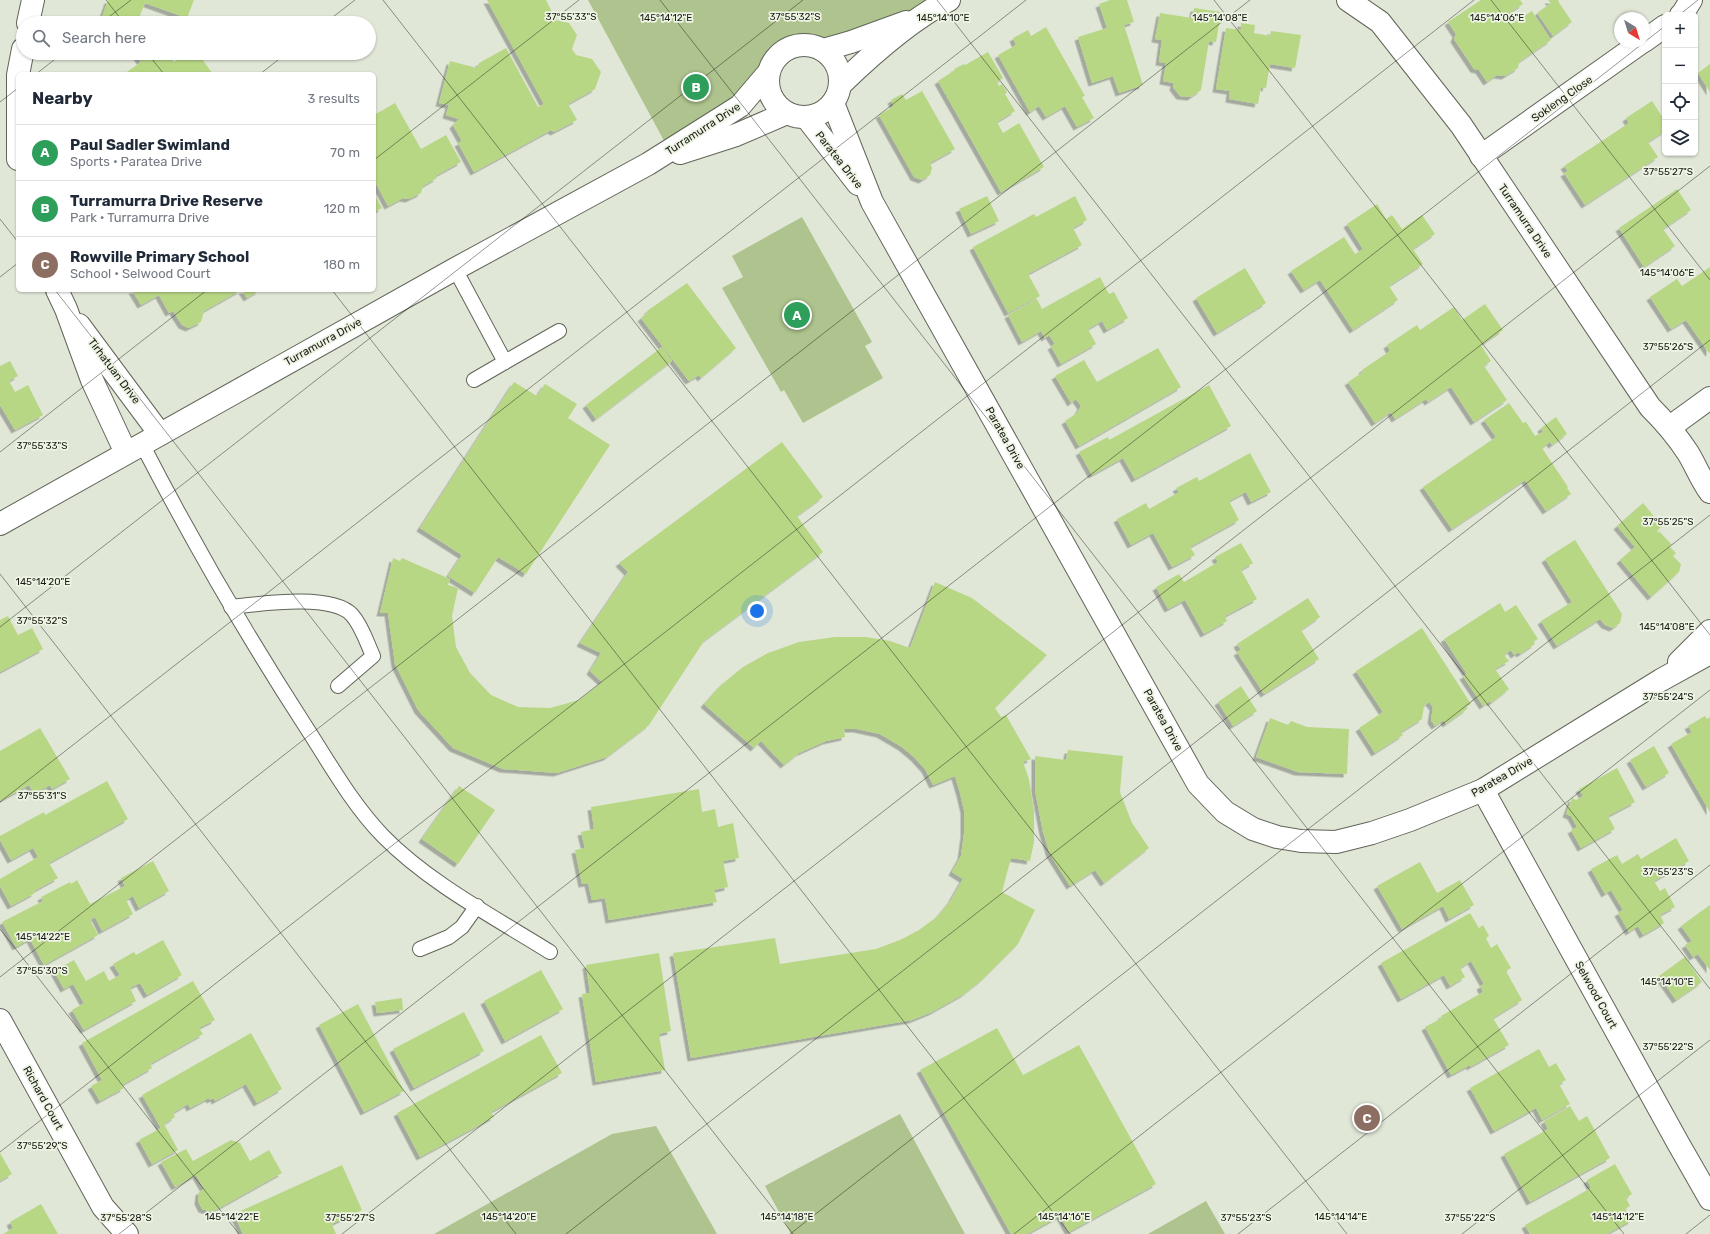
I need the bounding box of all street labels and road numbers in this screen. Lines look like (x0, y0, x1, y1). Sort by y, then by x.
street label: Sokleng Close (1529, 73, 1595, 125)
street label: Turramurra Drive (663, 100, 743, 158)
street label: Paratea Drive (813, 129, 865, 191)
street label: Turramurra Drive (1495, 182, 1555, 260)
street label: Turramurra Drive (282, 315, 364, 369)
street label: Tirhatuan Drive (85, 336, 143, 406)
street label: Paratea Drive (983, 405, 1027, 471)
street label: Paratea Drive (1141, 687, 1185, 753)
street label: Paratea Drive (1469, 754, 1535, 800)
street label: Selwood Court (1572, 959, 1620, 1032)
street label: Richard Court (20, 1064, 66, 1133)

